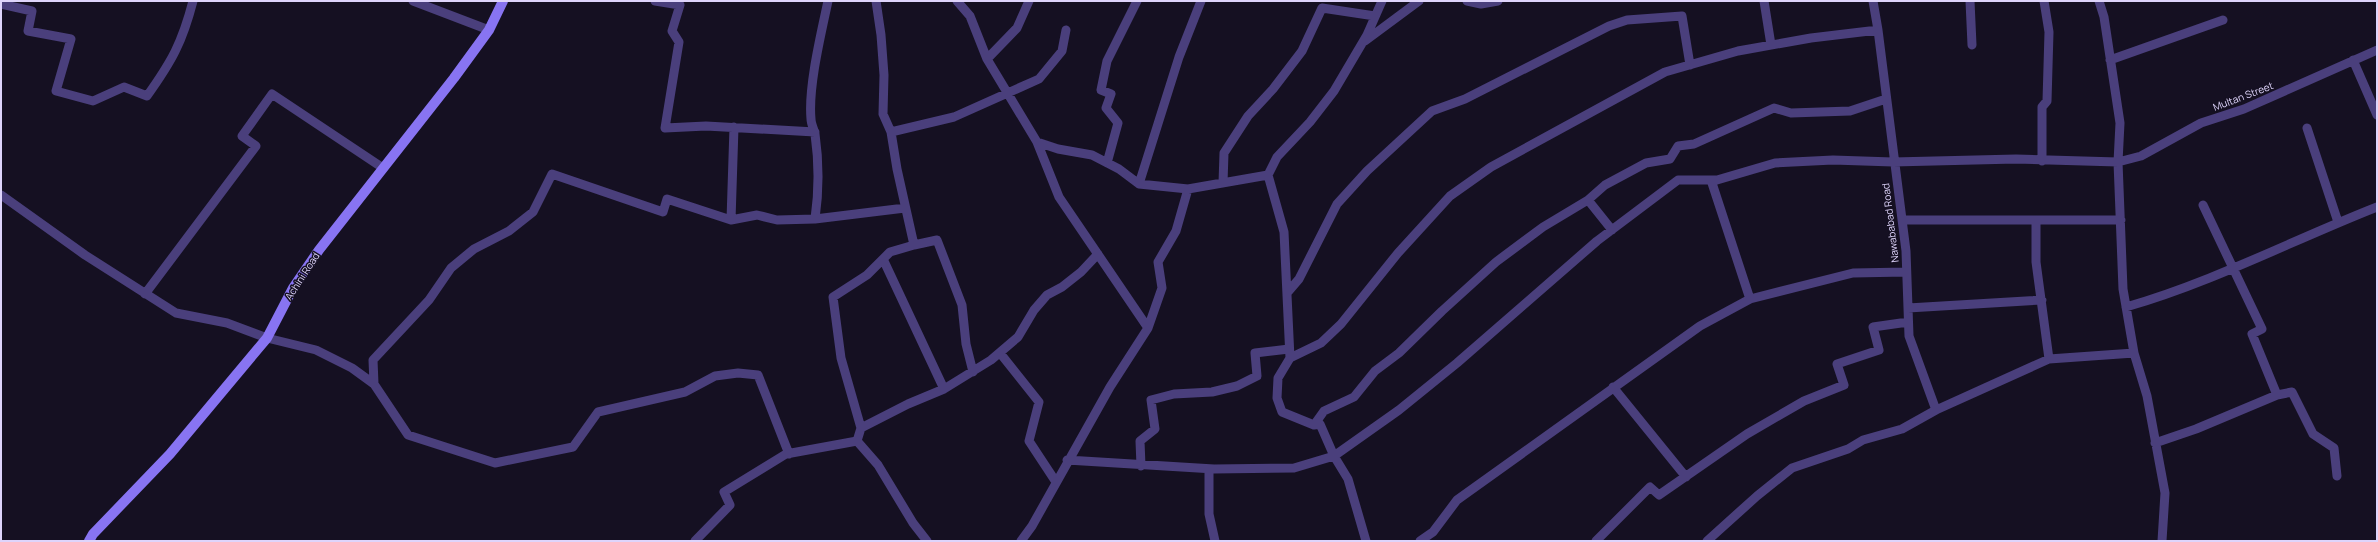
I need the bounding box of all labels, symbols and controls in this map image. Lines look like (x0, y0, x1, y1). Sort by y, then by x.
street label: Multan Street (2211, 78, 2275, 114)
street label: Nawababad Road (1878, 183, 1902, 263)
street label: Achini Road (281, 249, 323, 303)

